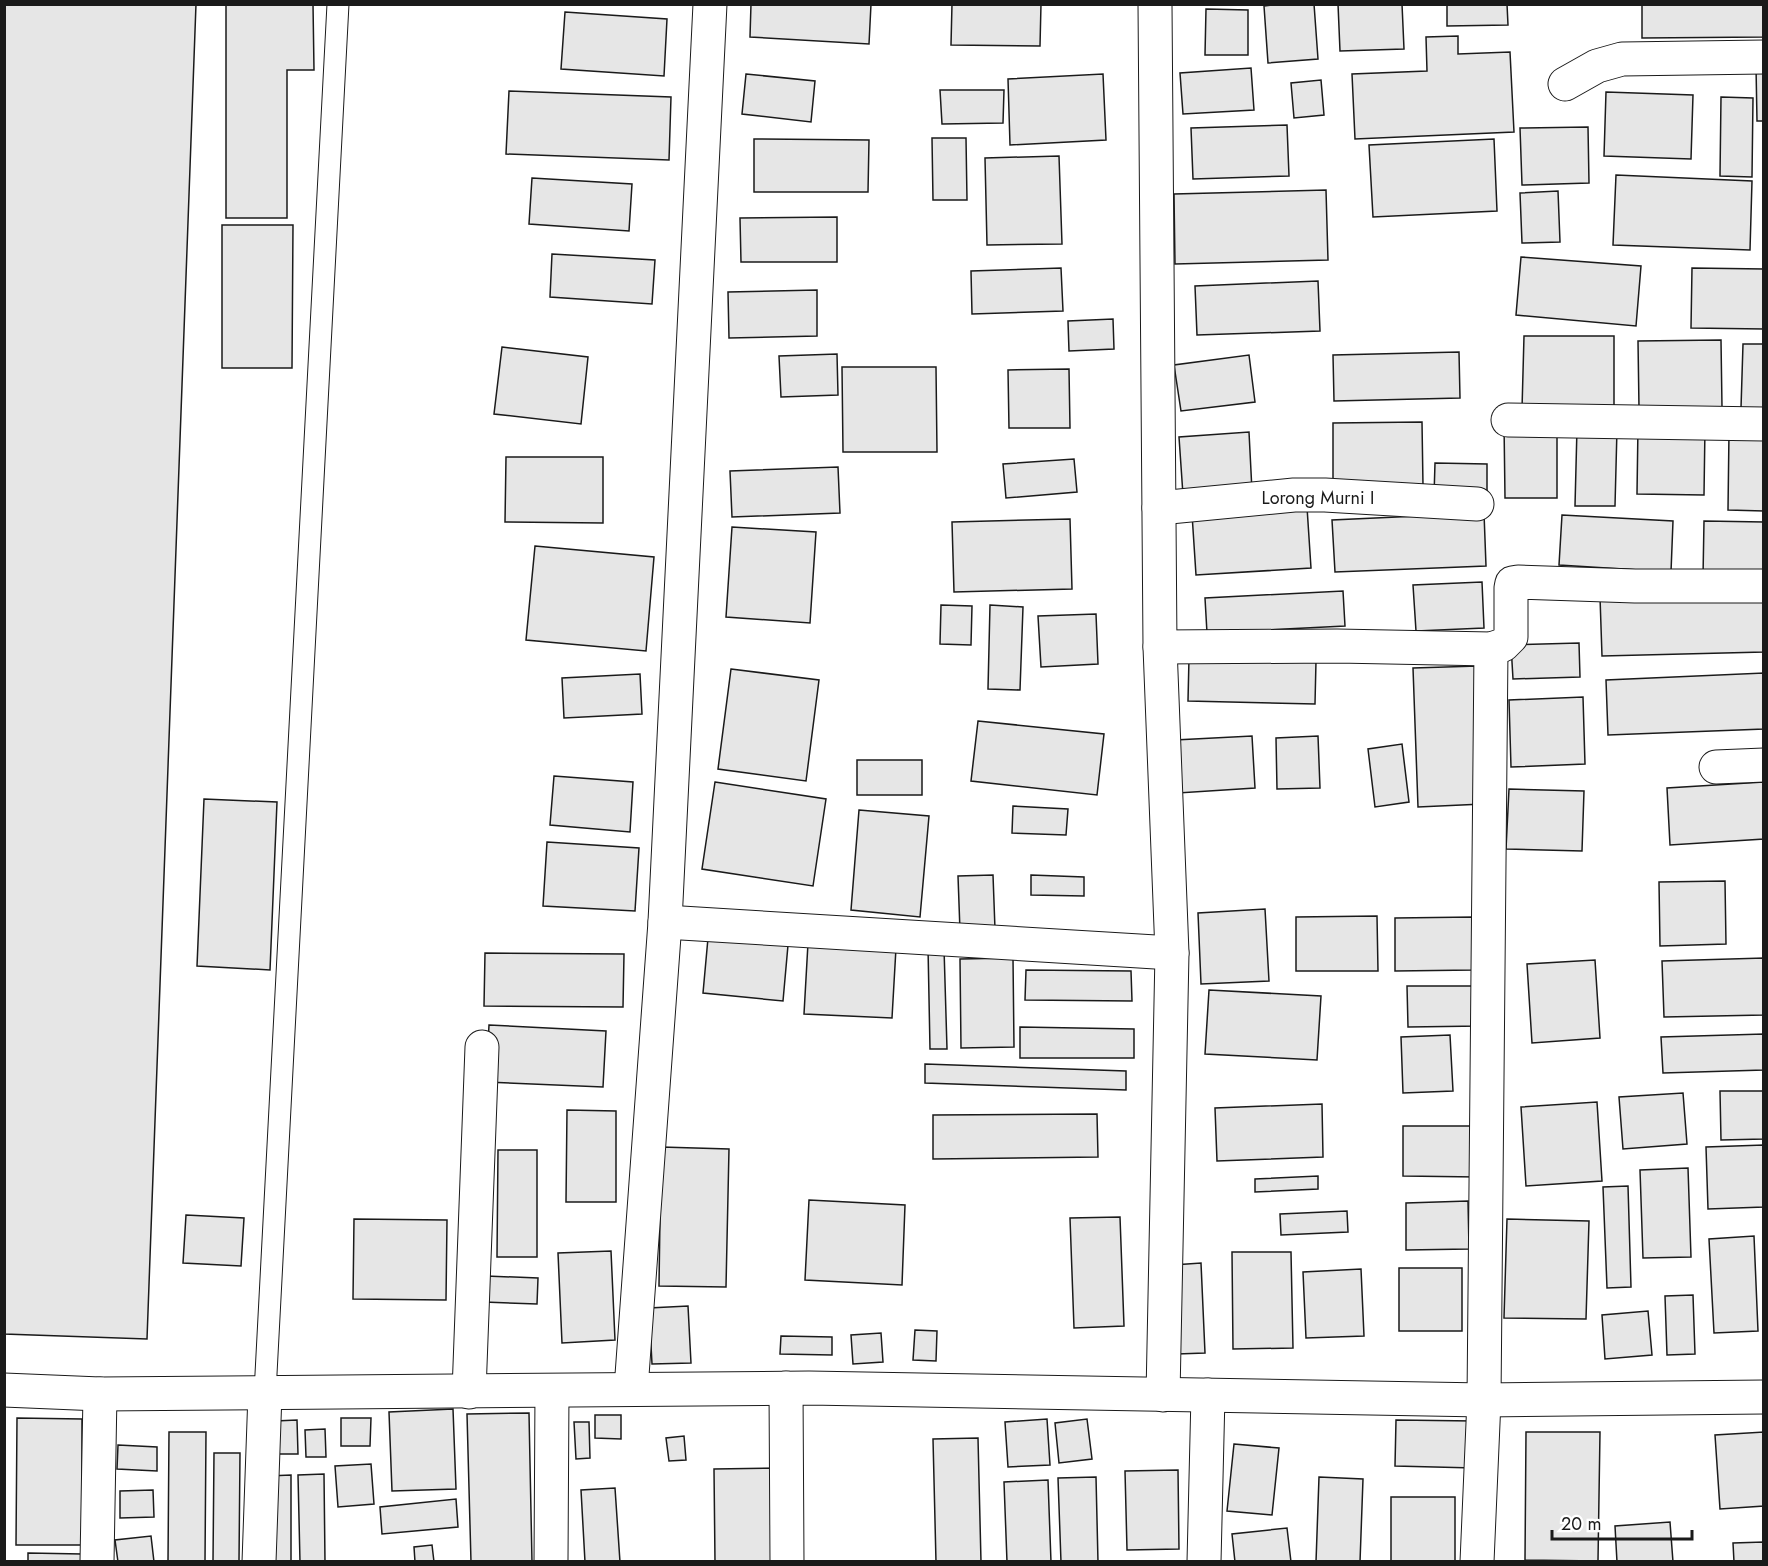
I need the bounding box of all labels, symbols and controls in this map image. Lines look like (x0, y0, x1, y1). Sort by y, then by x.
street label: Lorong Murni I (1262, 485, 1374, 511)
scale bar (1552, 1503, 1692, 1541)
text: 20 m (1561, 1511, 1601, 1537)

